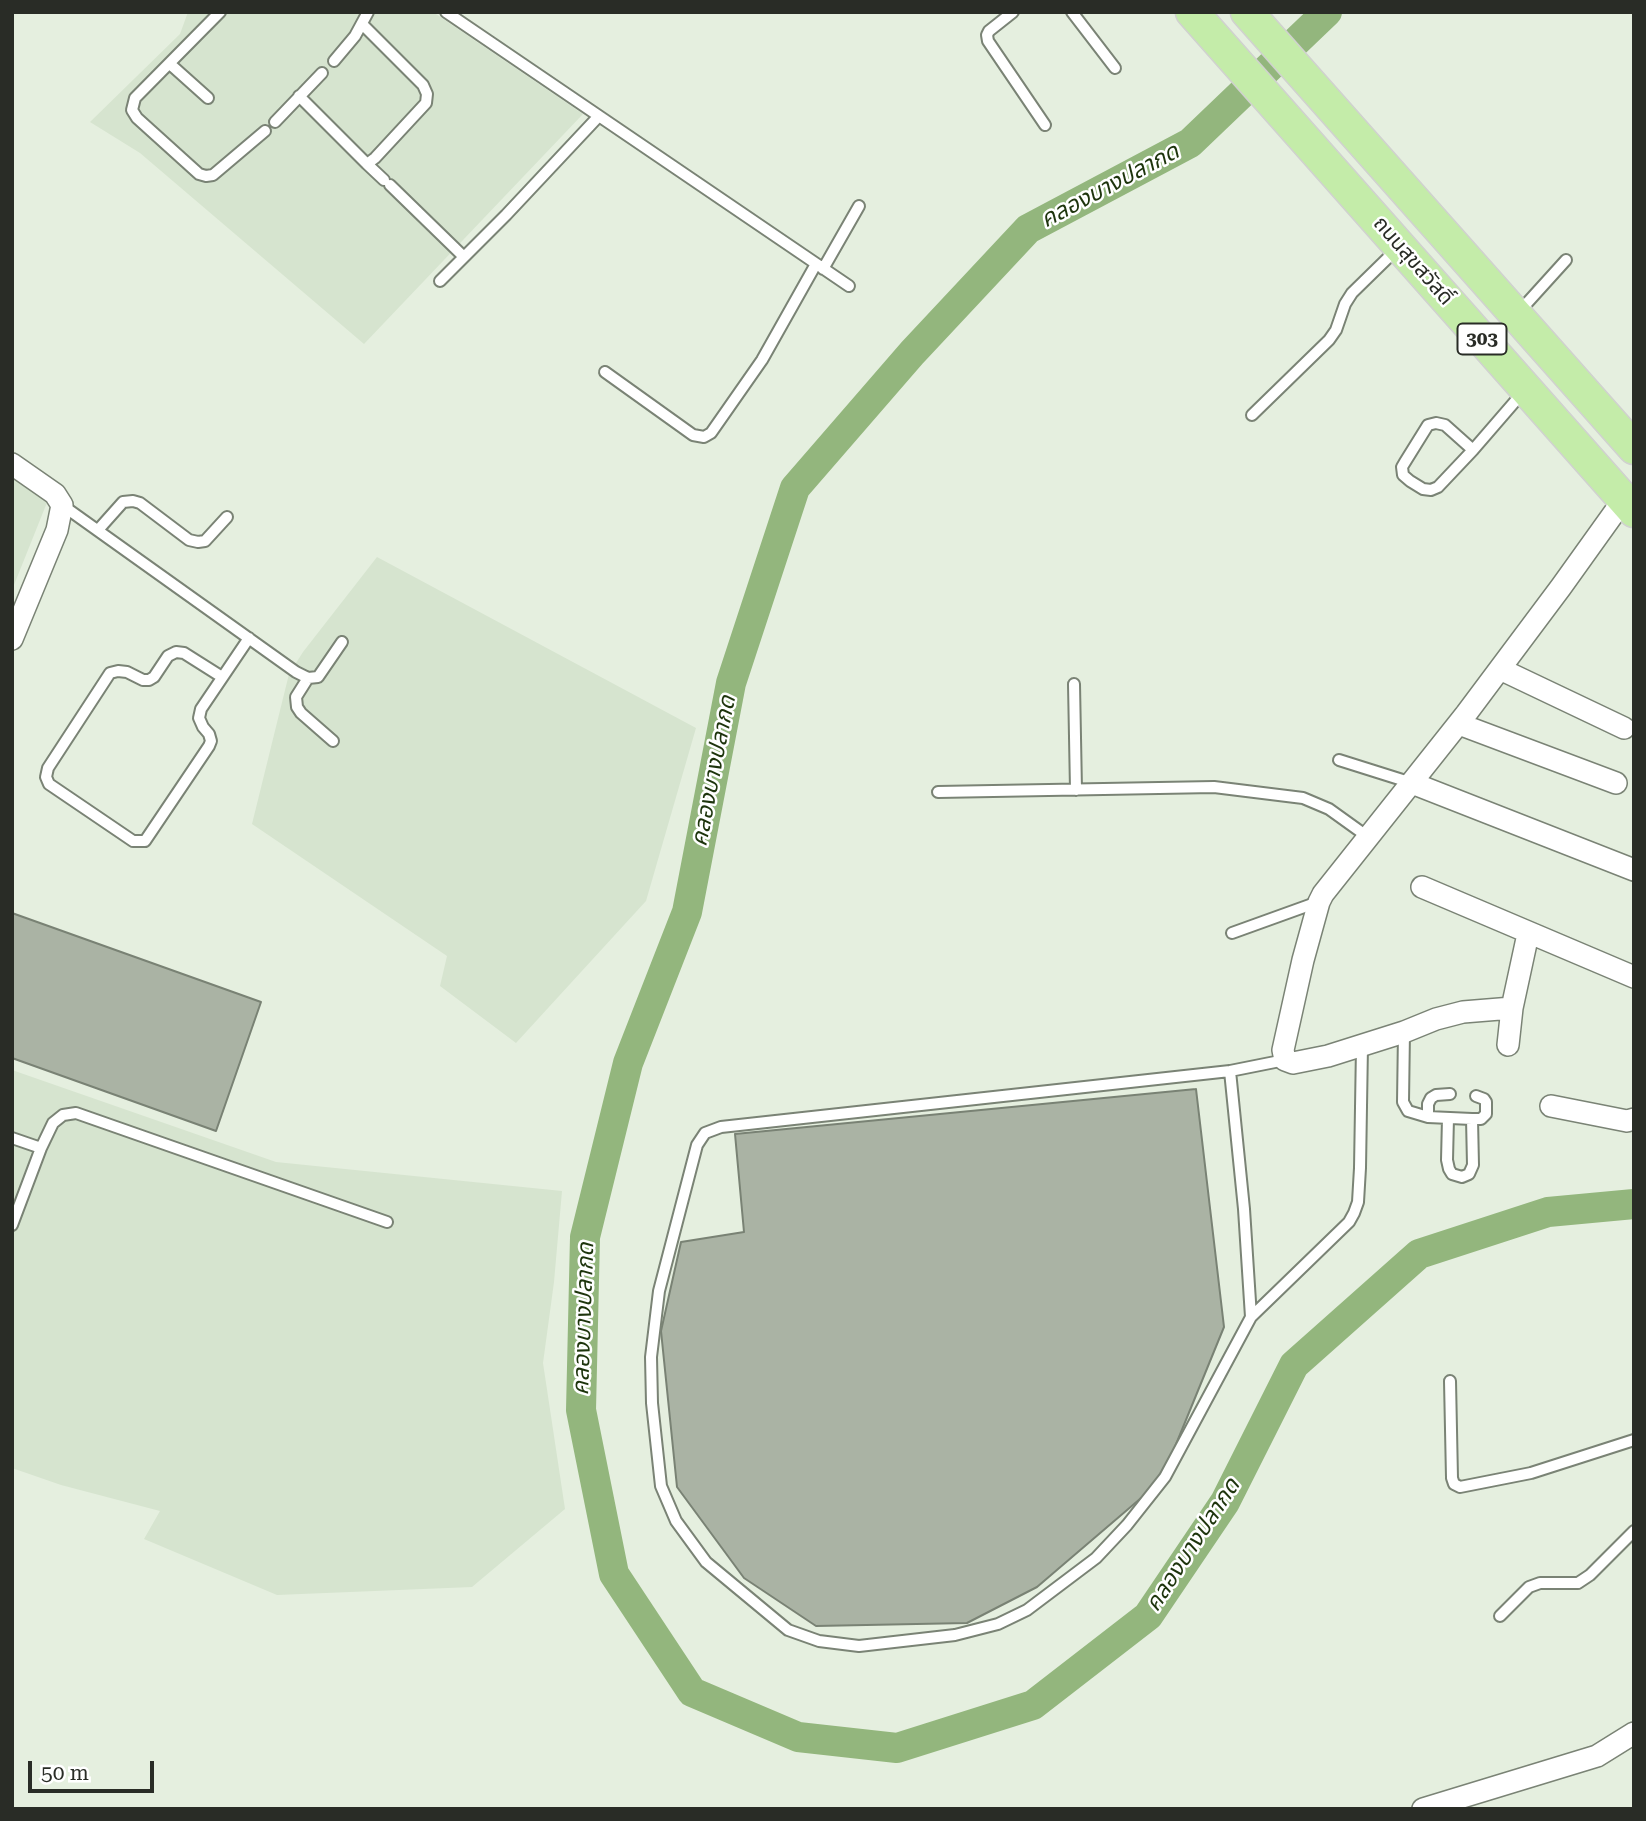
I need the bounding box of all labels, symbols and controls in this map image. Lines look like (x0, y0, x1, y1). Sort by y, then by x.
water label: คลองบางปลากด (1036, 138, 1184, 234)
street label: ถนนสุขสวัสดิ์ (1368, 212, 1458, 310)
road number: 303 (1458, 324, 1506, 354)
water label: คลองบางปลากด (686, 693, 742, 849)
water label: คลองบางปลากด (568, 1242, 600, 1396)
water label: คลองบางปลากด (1140, 1473, 1246, 1617)
scale bar (32, 1748, 158, 1792)
text: 50 m (41, 1761, 89, 1785)

